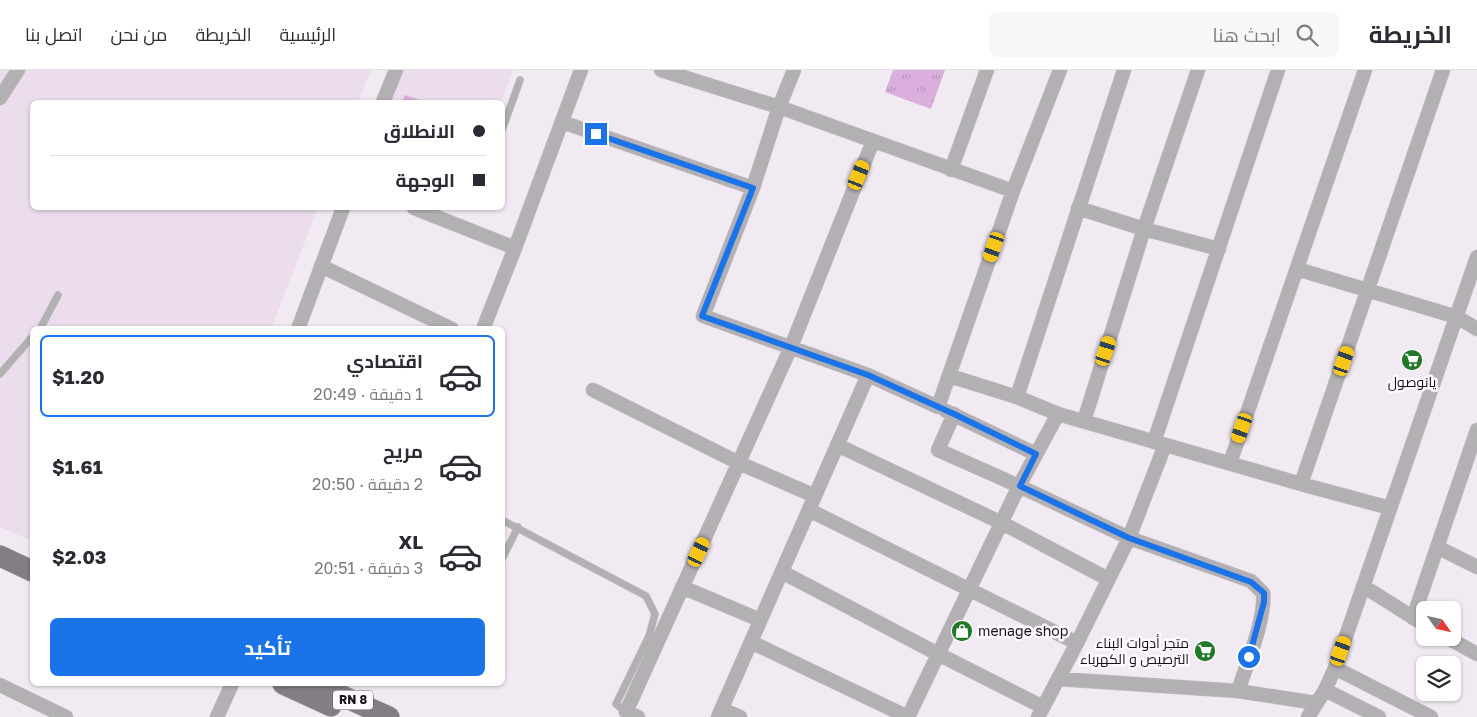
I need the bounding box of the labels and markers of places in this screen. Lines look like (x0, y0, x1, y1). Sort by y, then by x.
supermarket icon: يانوصول (1400, 348, 1424, 372)
place label: يانوصول (1388, 373, 1437, 391)
shop icon: menage shop (950, 619, 974, 643)
place label: menage shop (978, 622, 1068, 639)
place label: متجر أدوات البناء الترصيص و الكهرباء (1080, 634, 1189, 667)
supermarket icon: متجر أدوات البناء الترصيص و الكهرباء (1193, 639, 1217, 663)

